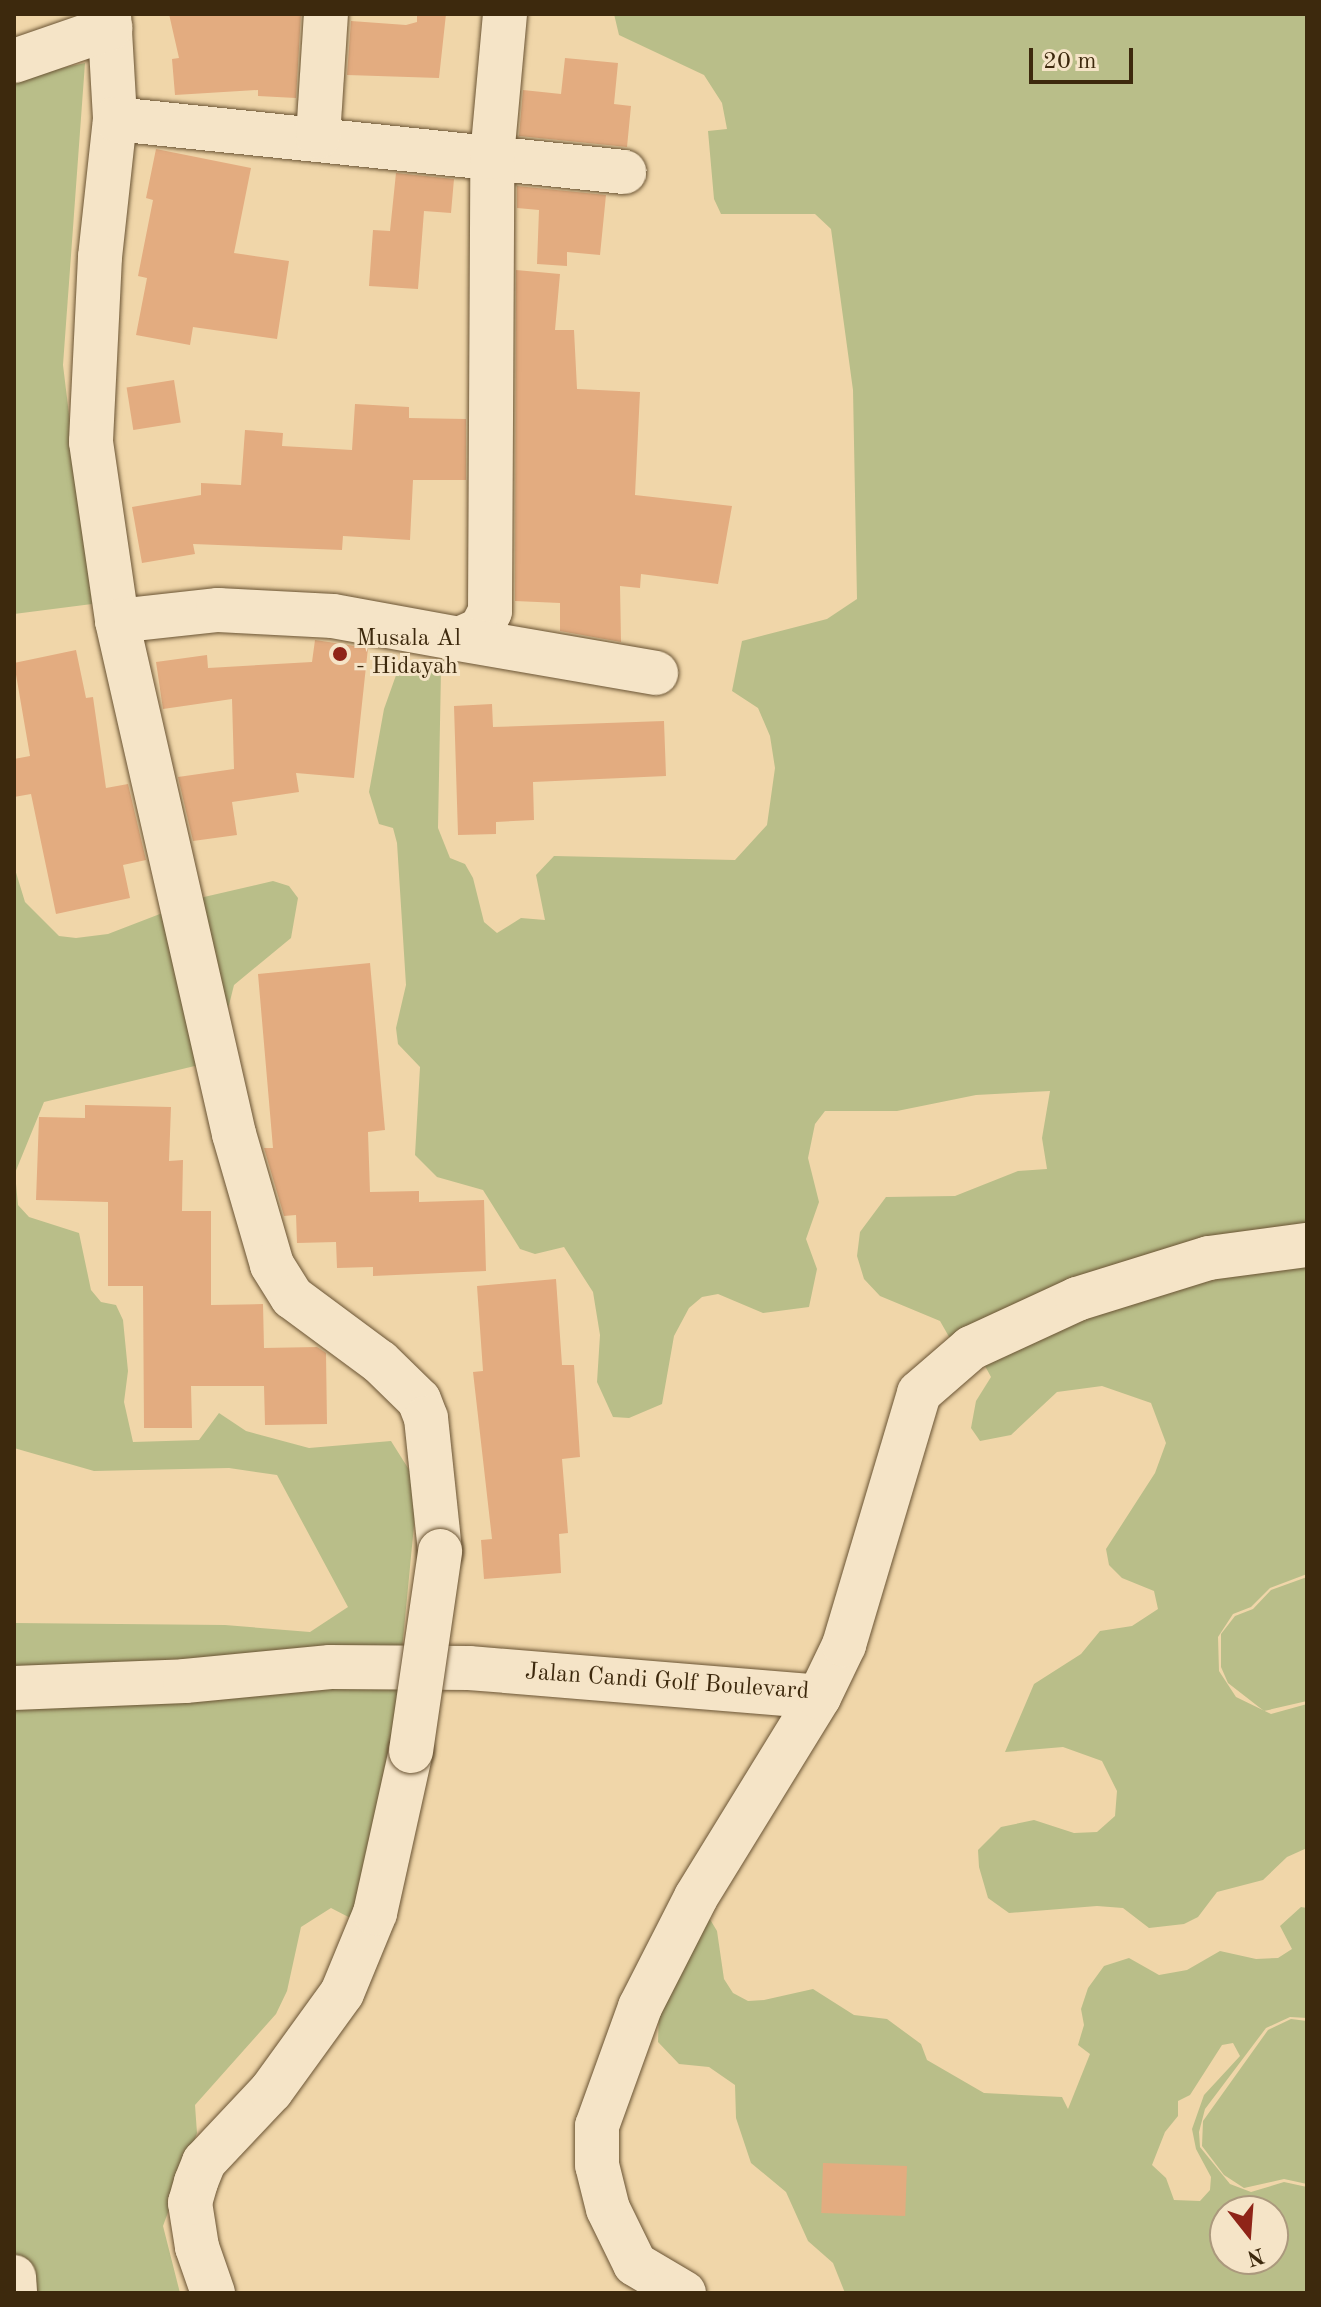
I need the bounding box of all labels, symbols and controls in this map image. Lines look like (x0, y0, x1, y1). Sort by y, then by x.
scale bar (1033, 32, 1137, 82)
text: 20 m (1043, 50, 1097, 74)
place label: Musala Al - Hidayah (356, 626, 461, 682)
marker: Musala Al - Hidayah (331, 645, 349, 663)
street label: Jalan Candi Golf Boulevard (524, 1659, 810, 1707)
north arrow (1209, 2195, 1289, 2275)
text: N (1244, 2243, 1267, 2269)

